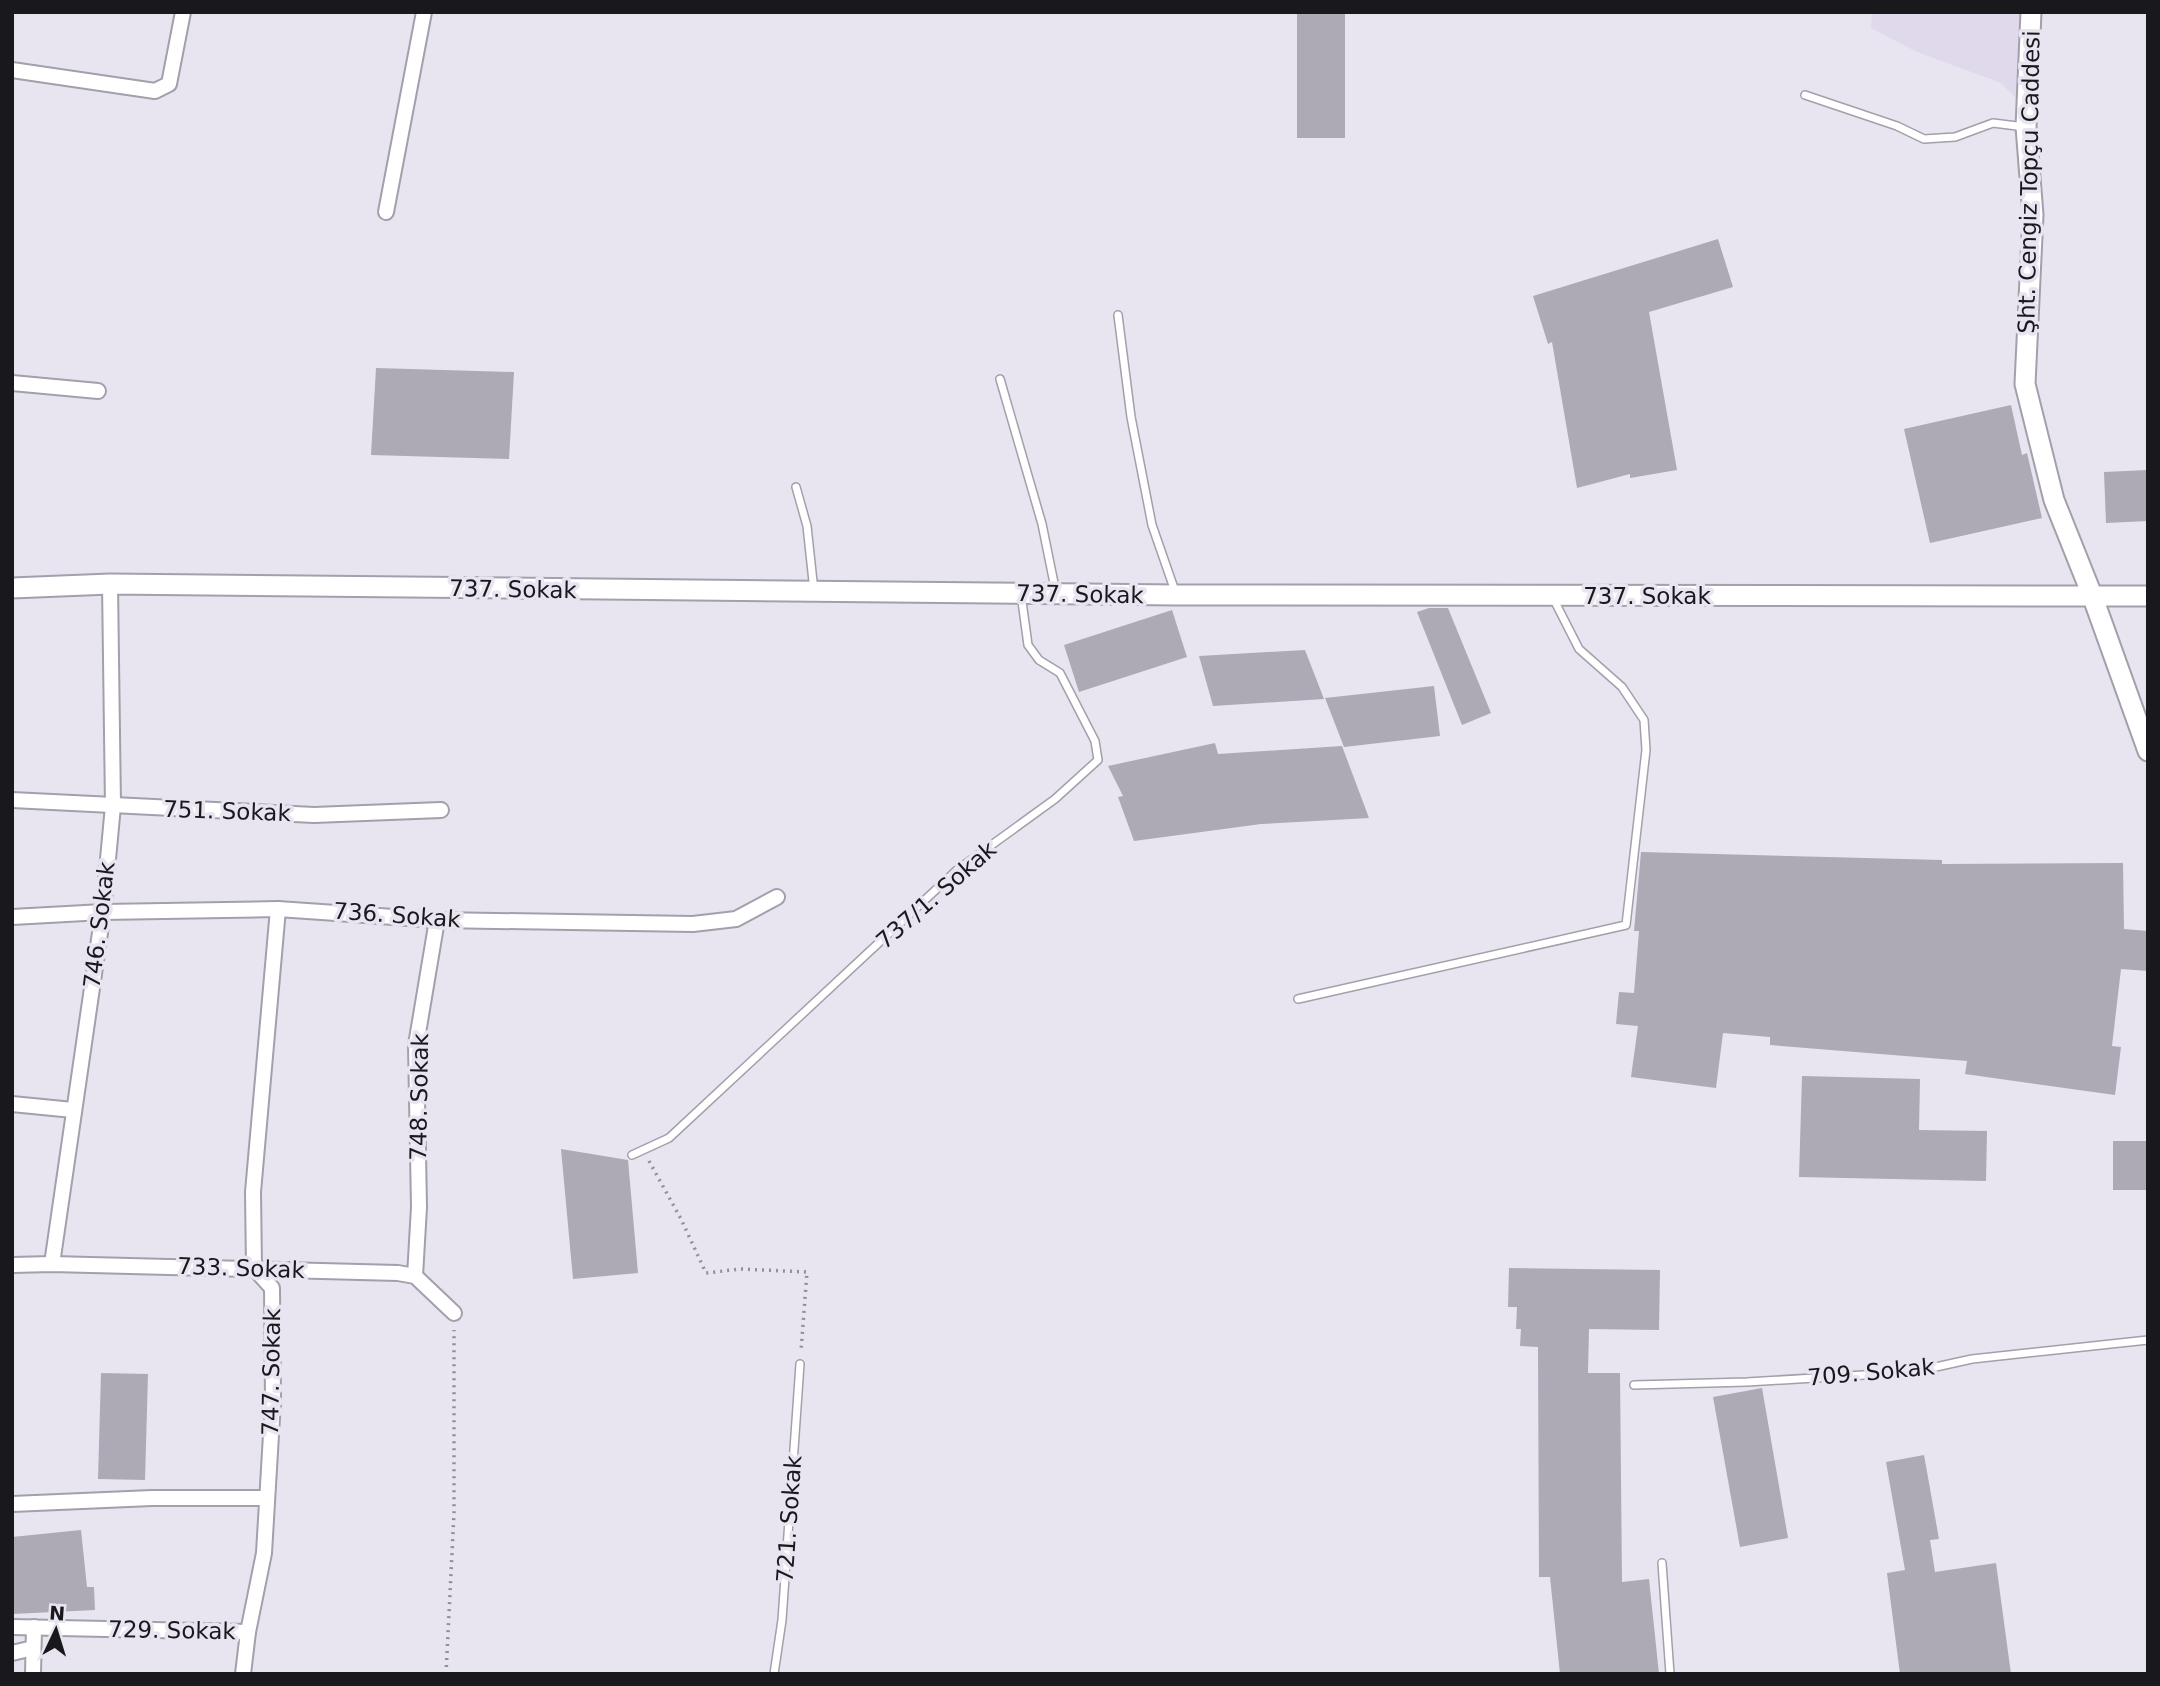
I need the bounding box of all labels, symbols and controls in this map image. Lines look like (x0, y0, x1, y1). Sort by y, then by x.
street label: Şht. Cengiz Topçu Caddesi (2013, 30, 2045, 334)
street label: 737. Sokak (449, 575, 578, 603)
street label: 737. Sokak (1016, 580, 1145, 608)
street label: 737. Sokak (1583, 583, 1711, 609)
street label: 751. Sokak (163, 796, 292, 826)
street label: 737/1. Sokak (871, 836, 1002, 954)
street label: 746. Sokak (78, 859, 120, 990)
street label: 736. Sokak (332, 898, 462, 932)
street label: 748. Sokak (405, 1032, 433, 1161)
street label: 733. Sokak (177, 1253, 306, 1283)
street label: 747. Sokak (257, 1307, 285, 1436)
street label: 709. Sokak (1806, 1353, 1936, 1391)
street label: 721. Sokak (772, 1454, 806, 1584)
north arrow (21, 1595, 91, 1665)
text: N (48, 1602, 66, 1625)
street label: 729. Sokak (108, 1616, 237, 1644)

